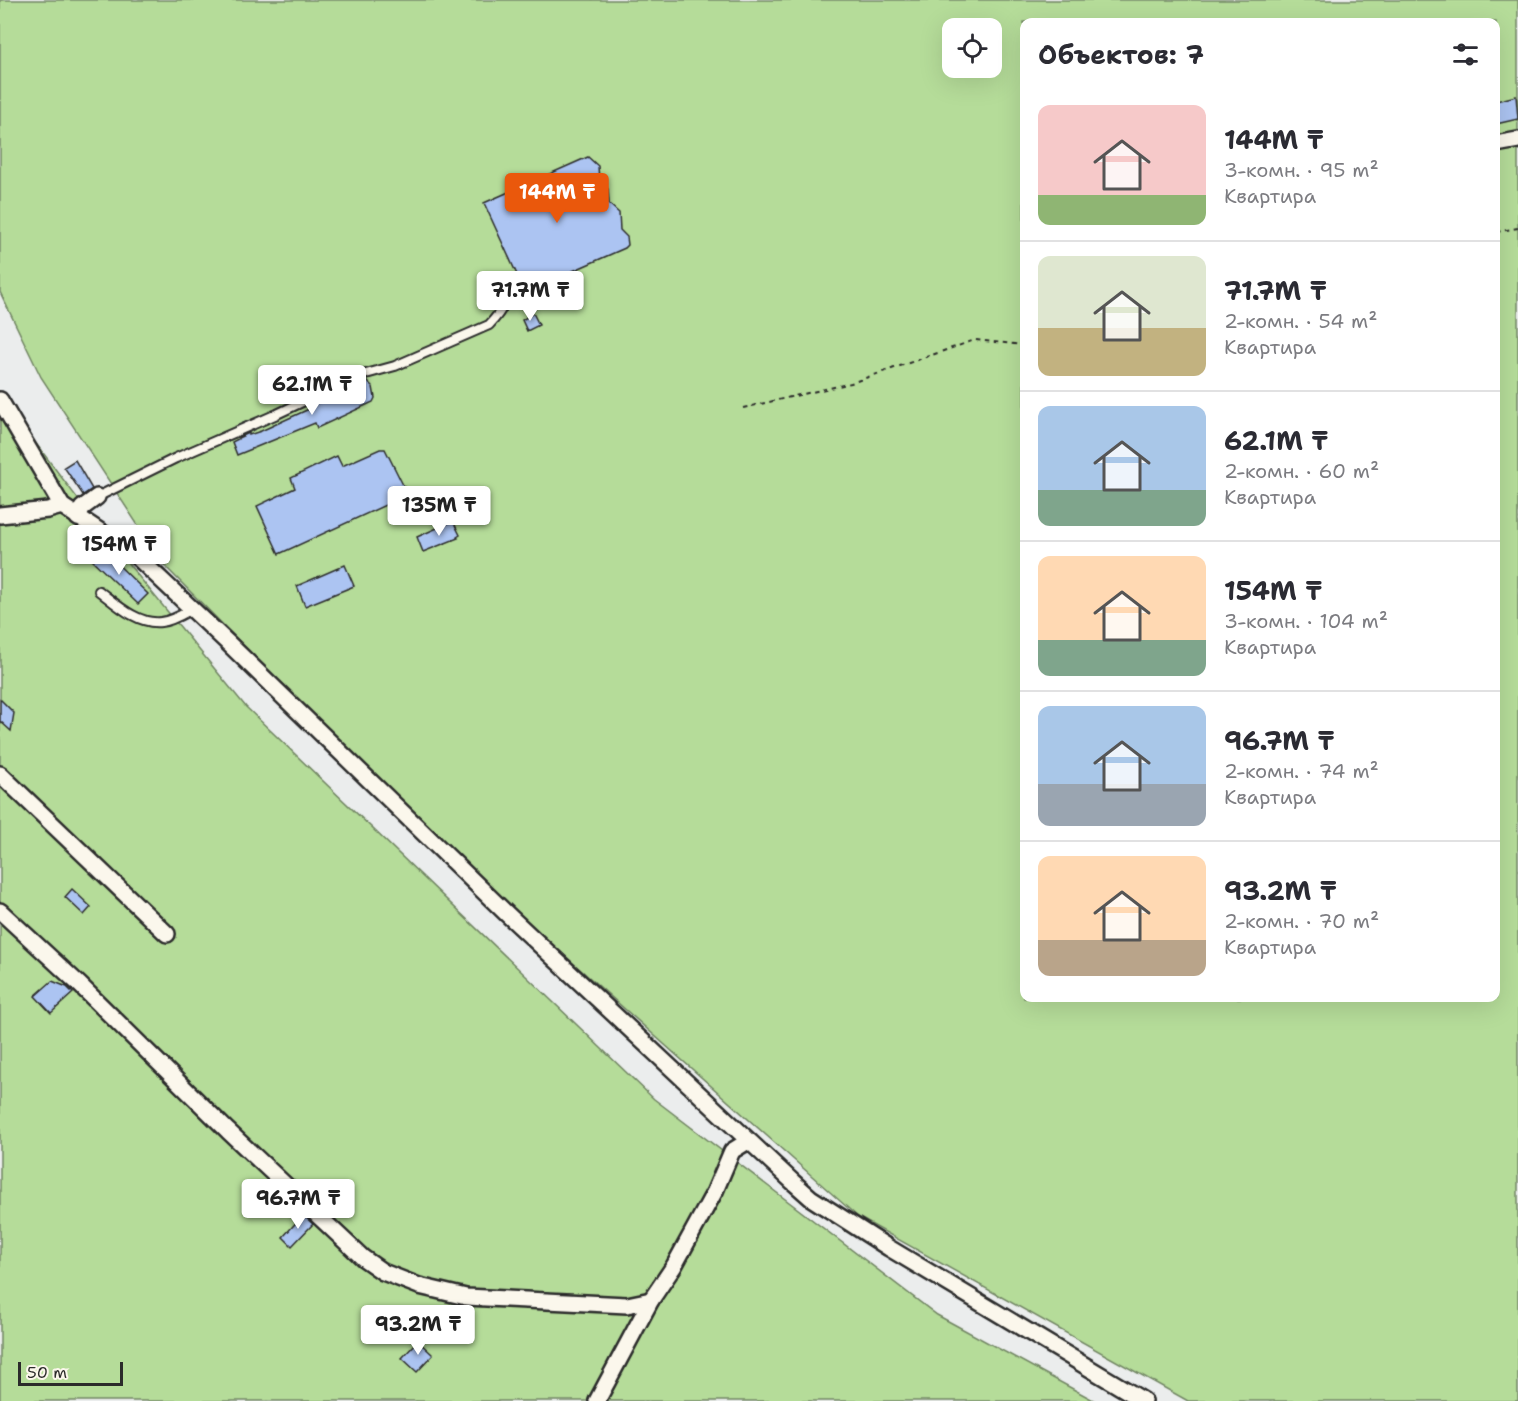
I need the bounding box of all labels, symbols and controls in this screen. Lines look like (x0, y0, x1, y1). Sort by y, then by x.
map controls (942, 18, 1002, 78)
button: locate (942, 18, 1002, 78)
text: Объектов: 7 (1038, 37, 1204, 72)
icon: filters (1449, 38, 1482, 71)
text: 144M ₸ (1224, 122, 1323, 157)
icon: home (1086, 129, 1158, 201)
text: 3-комн. · 95 m² (1224, 157, 1379, 183)
pin: 144M ₸ (508, 173, 606, 224)
text: 144M ₸ (519, 179, 595, 205)
text: Квартира (1224, 183, 1316, 209)
pin: 71.7M ₸ (475, 271, 585, 322)
text: 71.7M ₸ (1224, 273, 1326, 308)
text: 71.7M ₸ (491, 277, 569, 303)
icon: home (1086, 280, 1158, 352)
text: 2-комн. · 54 m² (1224, 308, 1378, 334)
text: Квартира (1224, 334, 1316, 360)
pin: 62.1M ₸ (257, 365, 367, 416)
text: 62.1M ₸ (272, 371, 352, 397)
text: 62.1M ₸ (1224, 423, 1328, 458)
icon: home (1086, 430, 1158, 502)
text: 2-комн. · 60 m² (1224, 458, 1379, 484)
text: Квартира (1224, 484, 1316, 510)
pin: 135M ₸ (390, 486, 488, 537)
text: 135M ₸ (402, 492, 476, 518)
pin: 154M ₸ (70, 525, 168, 576)
text: 154M ₸ (81, 531, 157, 557)
text: 154M ₸ (1224, 573, 1322, 608)
icon: home (1086, 580, 1158, 652)
text: 3-комн. · 104 m² (1224, 608, 1388, 634)
text: Квартира (1224, 634, 1316, 660)
text: 96.7M ₸ (1224, 723, 1334, 758)
icon: home (1086, 730, 1158, 802)
text: 2-комн. · 74 m² (1224, 758, 1379, 784)
text: Квартира (1224, 784, 1316, 810)
text: 93.2M ₸ (1224, 873, 1336, 908)
icon: home (1086, 880, 1158, 952)
text: 2-комн. · 70 m² (1224, 908, 1379, 934)
text: Квартира (1224, 934, 1316, 960)
pin: 96.7M ₸ (243, 1179, 353, 1230)
text: 96.7M ₸ (256, 1185, 340, 1211)
pin: 93.2M ₸ (363, 1305, 473, 1356)
text: 93.2M ₸ (375, 1311, 461, 1337)
scale bar (18, 1359, 123, 1386)
text: 50 m (27, 1362, 67, 1383)

